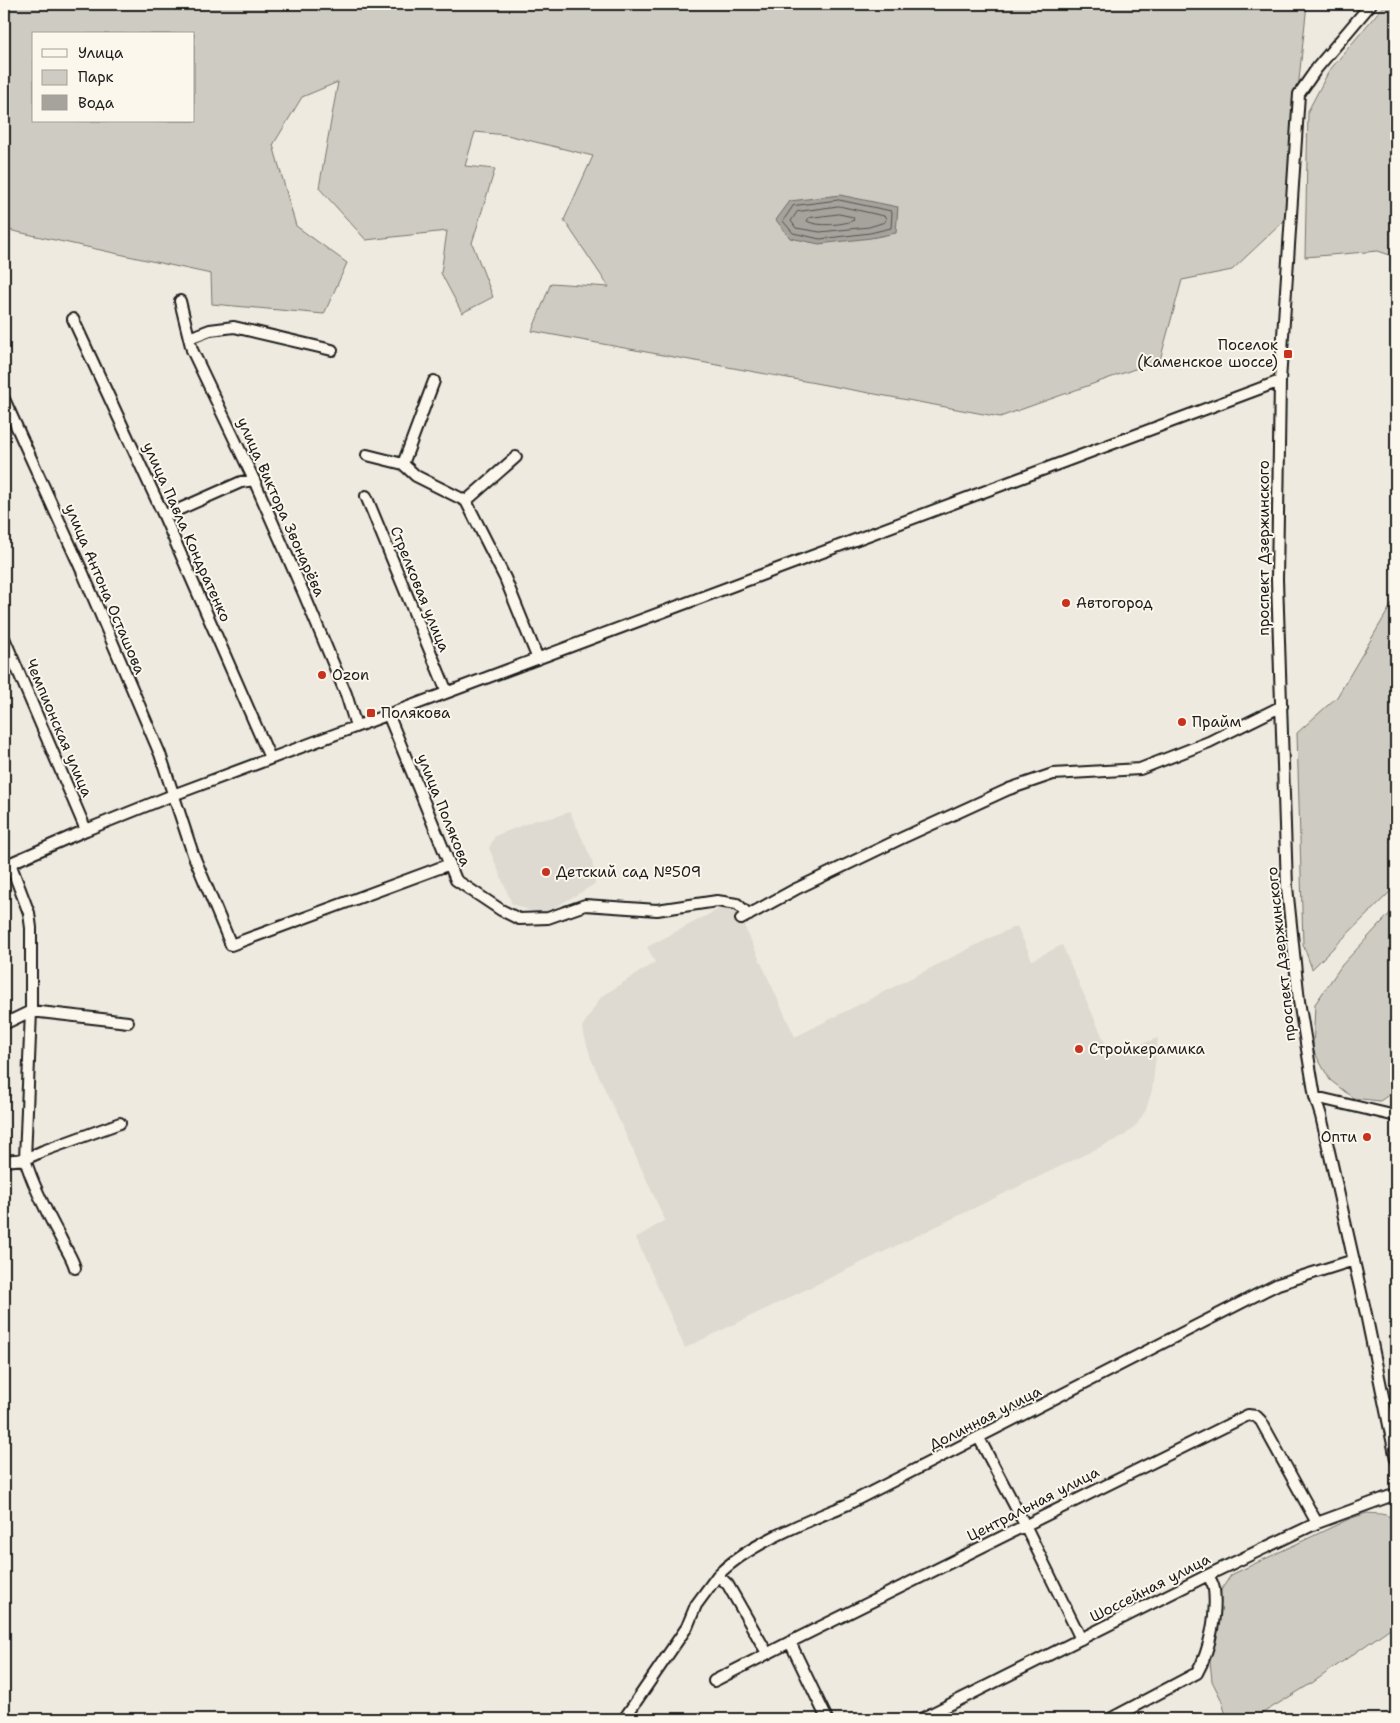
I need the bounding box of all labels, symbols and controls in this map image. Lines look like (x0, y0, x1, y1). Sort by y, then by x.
legend (32, 32, 195, 122)
text: Улица (78, 43, 124, 63)
text: Парк (78, 67, 114, 87)
text: Вода (78, 93, 115, 113)
place label: Поселок (Каменское шоссе) (1137, 335, 1278, 372)
marker: Поселок (Каменское шоссе) (1282, 348, 1294, 360)
street label: улица Виктора Звонарёва (232, 414, 330, 600)
street label: улица Павла Кондратенко (138, 439, 236, 625)
street label: проспект Дзержинского (1254, 460, 1274, 636)
street label: улица Антона Осташова (60, 501, 150, 678)
street label: Стрелковая улица (386, 523, 455, 655)
place label: Автогород (1076, 593, 1153, 613)
marker: Автогород (1060, 597, 1072, 609)
street label: Чемпионская улица (21, 656, 97, 801)
place label: Ozon (332, 665, 369, 685)
marker: Ozon (316, 669, 328, 681)
place label: Полякова (381, 703, 451, 723)
marker: Полякова (365, 707, 377, 719)
place label: Прайм (1192, 712, 1242, 732)
marker: Прайм (1176, 716, 1188, 728)
street label: улица Полякова (412, 751, 476, 870)
place label: Детский сад №509 (556, 862, 701, 882)
marker: Детский сад №509 (540, 866, 552, 878)
street label: проспект Дзержинского (1262, 866, 1300, 1042)
place label: Стройкерамика (1089, 1039, 1205, 1059)
marker: Стройкерамика (1073, 1043, 1085, 1055)
place label: Опти (1321, 1127, 1357, 1147)
marker: Опти (1361, 1131, 1373, 1143)
street label: Долинная улица (925, 1381, 1045, 1455)
street label: Центральная улица (963, 1462, 1103, 1546)
street label: Шоссейная улица (1086, 1549, 1214, 1627)

